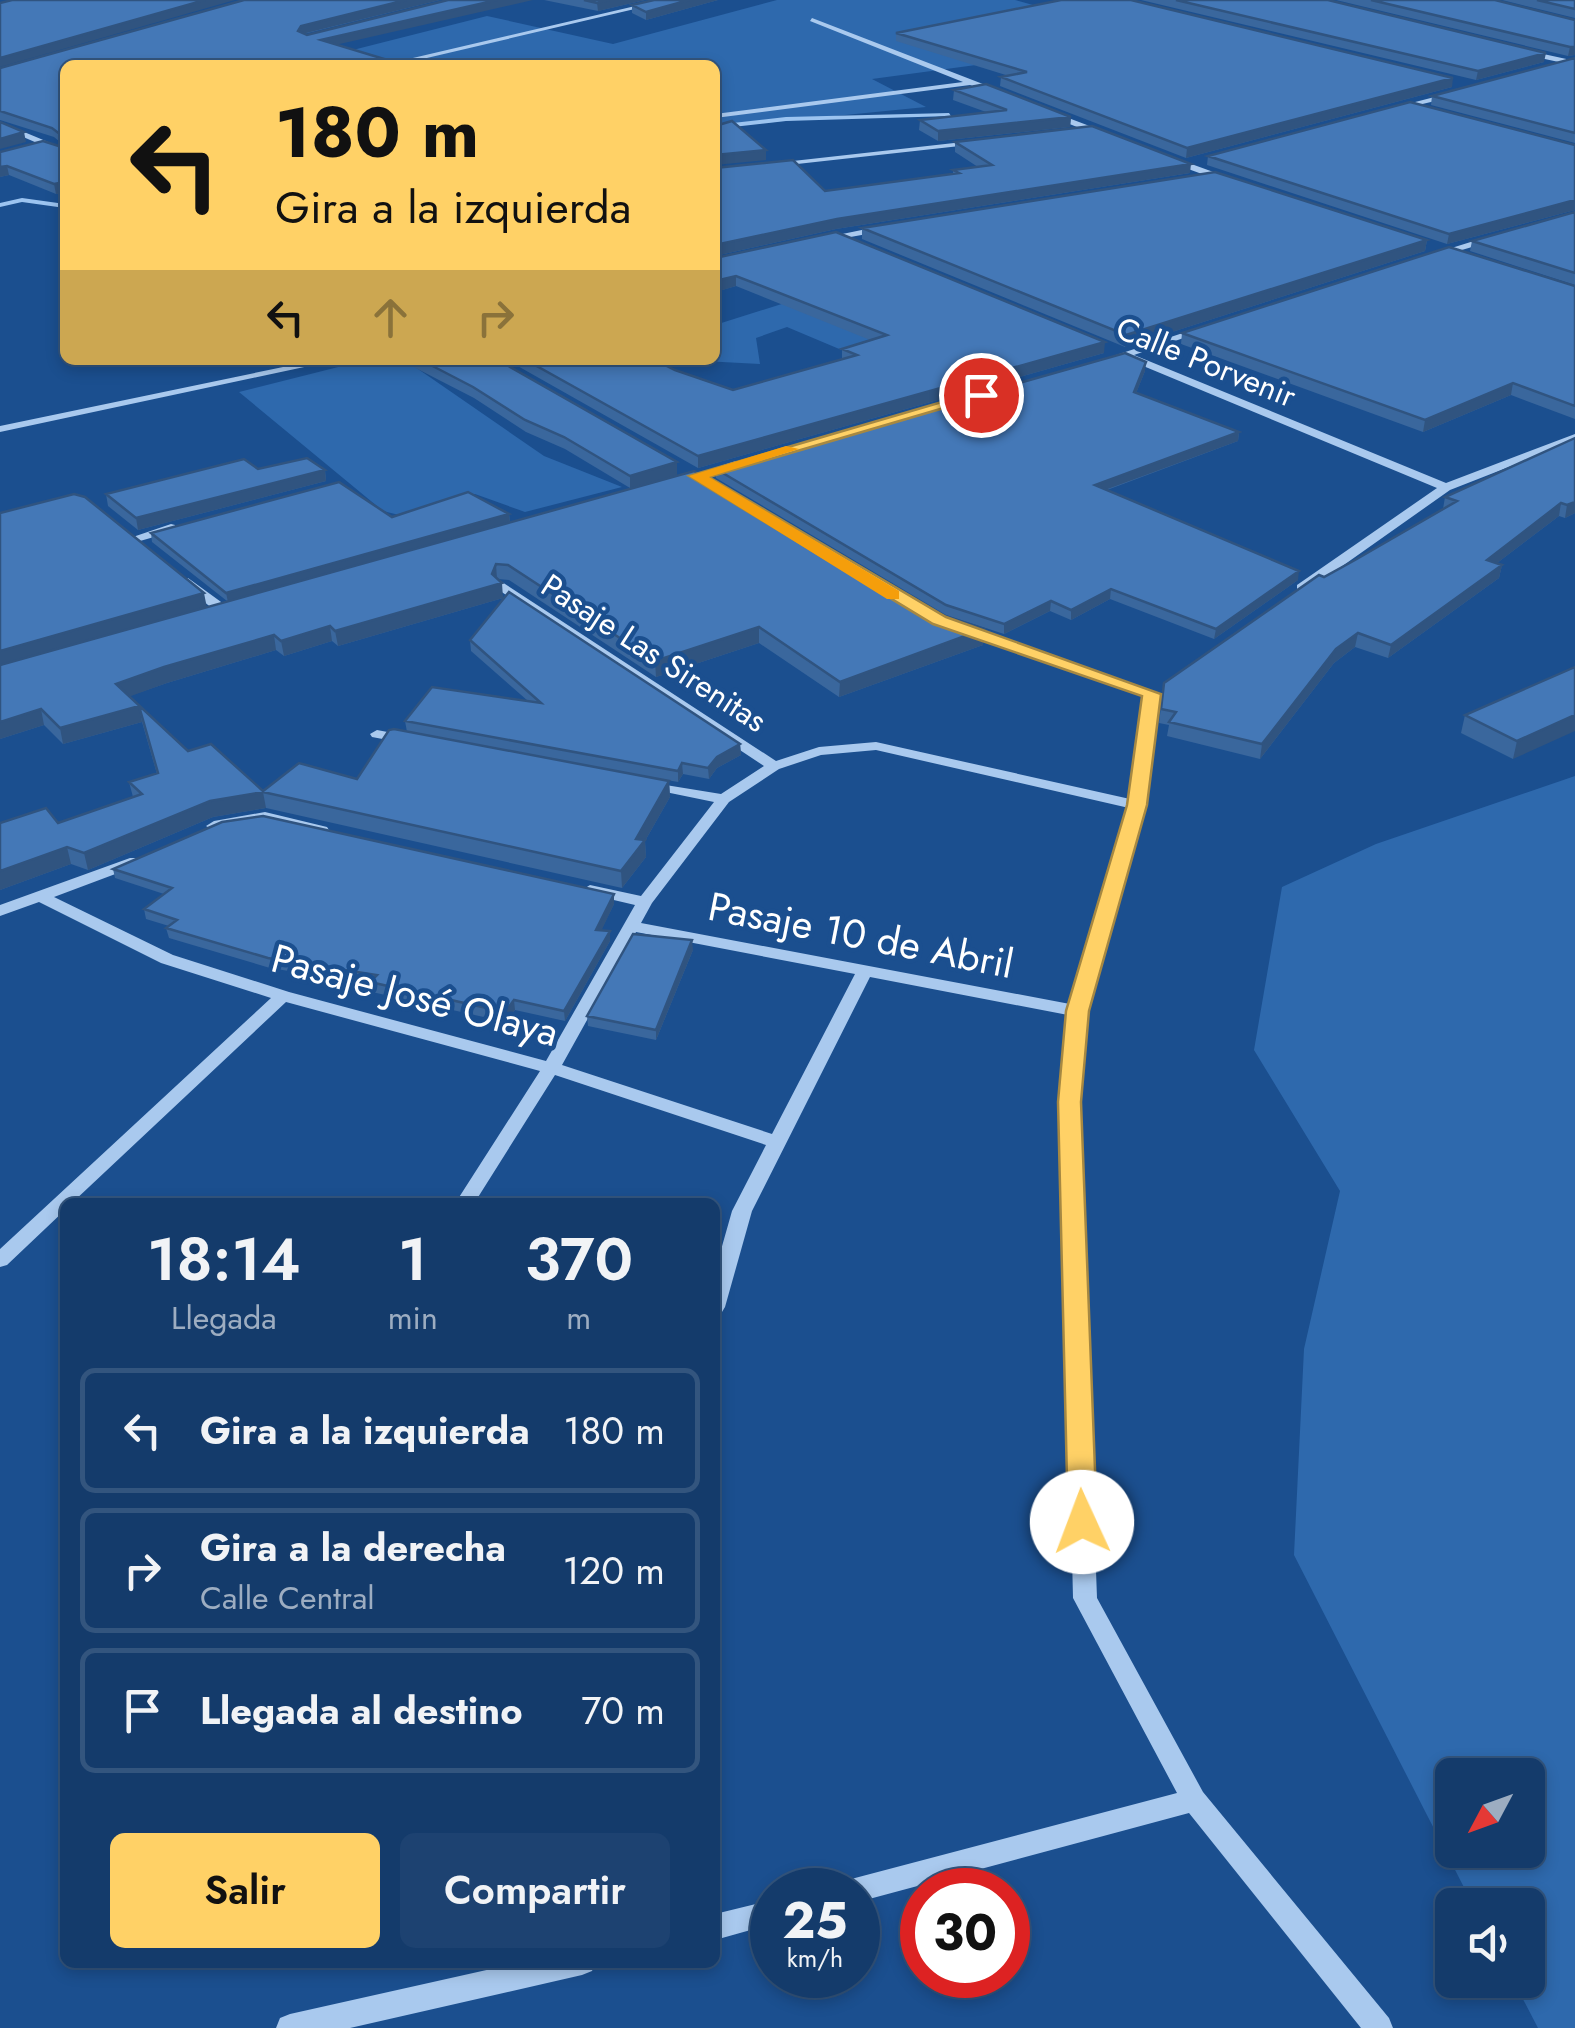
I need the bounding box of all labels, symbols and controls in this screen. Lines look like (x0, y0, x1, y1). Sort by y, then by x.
text: 180 m (275, 82, 479, 183)
icon: left (110, 100, 240, 230)
text: Gira a la izquierda (275, 175, 631, 240)
icon: left (258, 290, 313, 345)
icon: ahead (363, 290, 418, 345)
icon: right (468, 290, 523, 345)
street label: Calle Porvenir (1109, 305, 1303, 419)
pin (939, 353, 1024, 438)
icon: arrive (954, 368, 1009, 423)
street label: Pasaje Las Sirenitas (532, 563, 776, 743)
street label: Pasaje 10 de Abril (703, 877, 1019, 993)
street label: Pasaje José Olaya (265, 929, 565, 1061)
text: 18:14 (147, 1216, 301, 1303)
text: 1 (398, 1216, 427, 1303)
text: 370 (525, 1216, 633, 1303)
text: Llegada (171, 1295, 277, 1341)
text: min (388, 1295, 438, 1341)
text: m (566, 1295, 591, 1341)
icon: left (115, 1403, 170, 1458)
text: Gira a la izquierda (200, 1403, 530, 1458)
text: 180 m (563, 1403, 665, 1458)
position arrow (1030, 1470, 1134, 1574)
text: Gira a la derecha (200, 1520, 506, 1575)
icon: right (115, 1543, 170, 1598)
text: 120 m (562, 1543, 665, 1598)
text: Calle Central (200, 1575, 375, 1621)
icon: arrive (115, 1683, 170, 1738)
text: Llegada al destino (200, 1683, 523, 1738)
text: 70 m (581, 1683, 665, 1738)
north arrow (1435, 1758, 1545, 1868)
map controls (1435, 1758, 1545, 1998)
button: Salir (110, 1833, 380, 1948)
button: Compartir (400, 1833, 670, 1948)
speed limit sign: 30 (900, 1868, 1030, 1998)
text: 25 (782, 1884, 848, 1957)
button: sound (1435, 1888, 1545, 1998)
text: km/h (787, 1940, 843, 1976)

